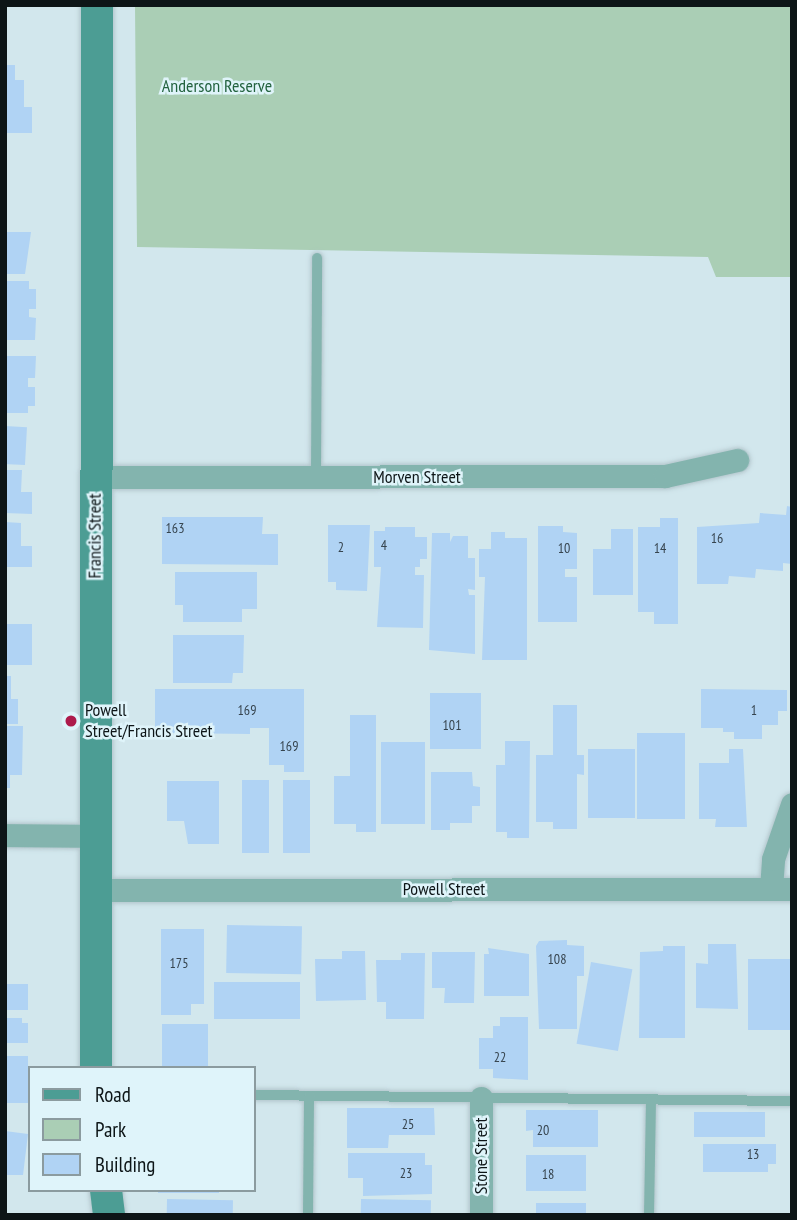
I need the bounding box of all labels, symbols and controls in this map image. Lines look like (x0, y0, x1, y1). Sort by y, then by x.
park label: Anderson Reserve (162, 75, 272, 97)
street label: Morven Street (373, 466, 461, 488)
street label: Francis Street (84, 494, 106, 578)
house number: 163 (166, 520, 184, 536)
house number: 16 (711, 530, 723, 546)
house number: 4 (381, 537, 387, 553)
house number: 2 (338, 539, 344, 555)
house number: 10 (558, 540, 570, 556)
house number: 14 (654, 540, 666, 556)
place label: Powell Street/Francis Street (85, 700, 213, 742)
house number: 169 (238, 702, 256, 718)
house number: 1 (751, 702, 757, 718)
marker: Powell Street/Francis Street (63, 713, 79, 729)
house number: 101 (443, 717, 461, 733)
house number: 169 (280, 738, 298, 754)
street label: Powell Street (403, 878, 485, 900)
house number: 108 (548, 951, 566, 967)
house number: 175 (170, 955, 188, 971)
house number: 22 (494, 1049, 506, 1065)
legend (28, 1066, 256, 1192)
text: Road (95, 1081, 131, 1108)
text: Park (95, 1116, 126, 1143)
house number: 25 (402, 1116, 414, 1132)
street label: Stone Street (470, 1118, 492, 1194)
house number: 20 (537, 1122, 549, 1138)
house number: 13 (747, 1146, 759, 1162)
text: Building (95, 1151, 155, 1178)
house number: 23 (400, 1165, 412, 1181)
house number: 18 (542, 1166, 554, 1182)

